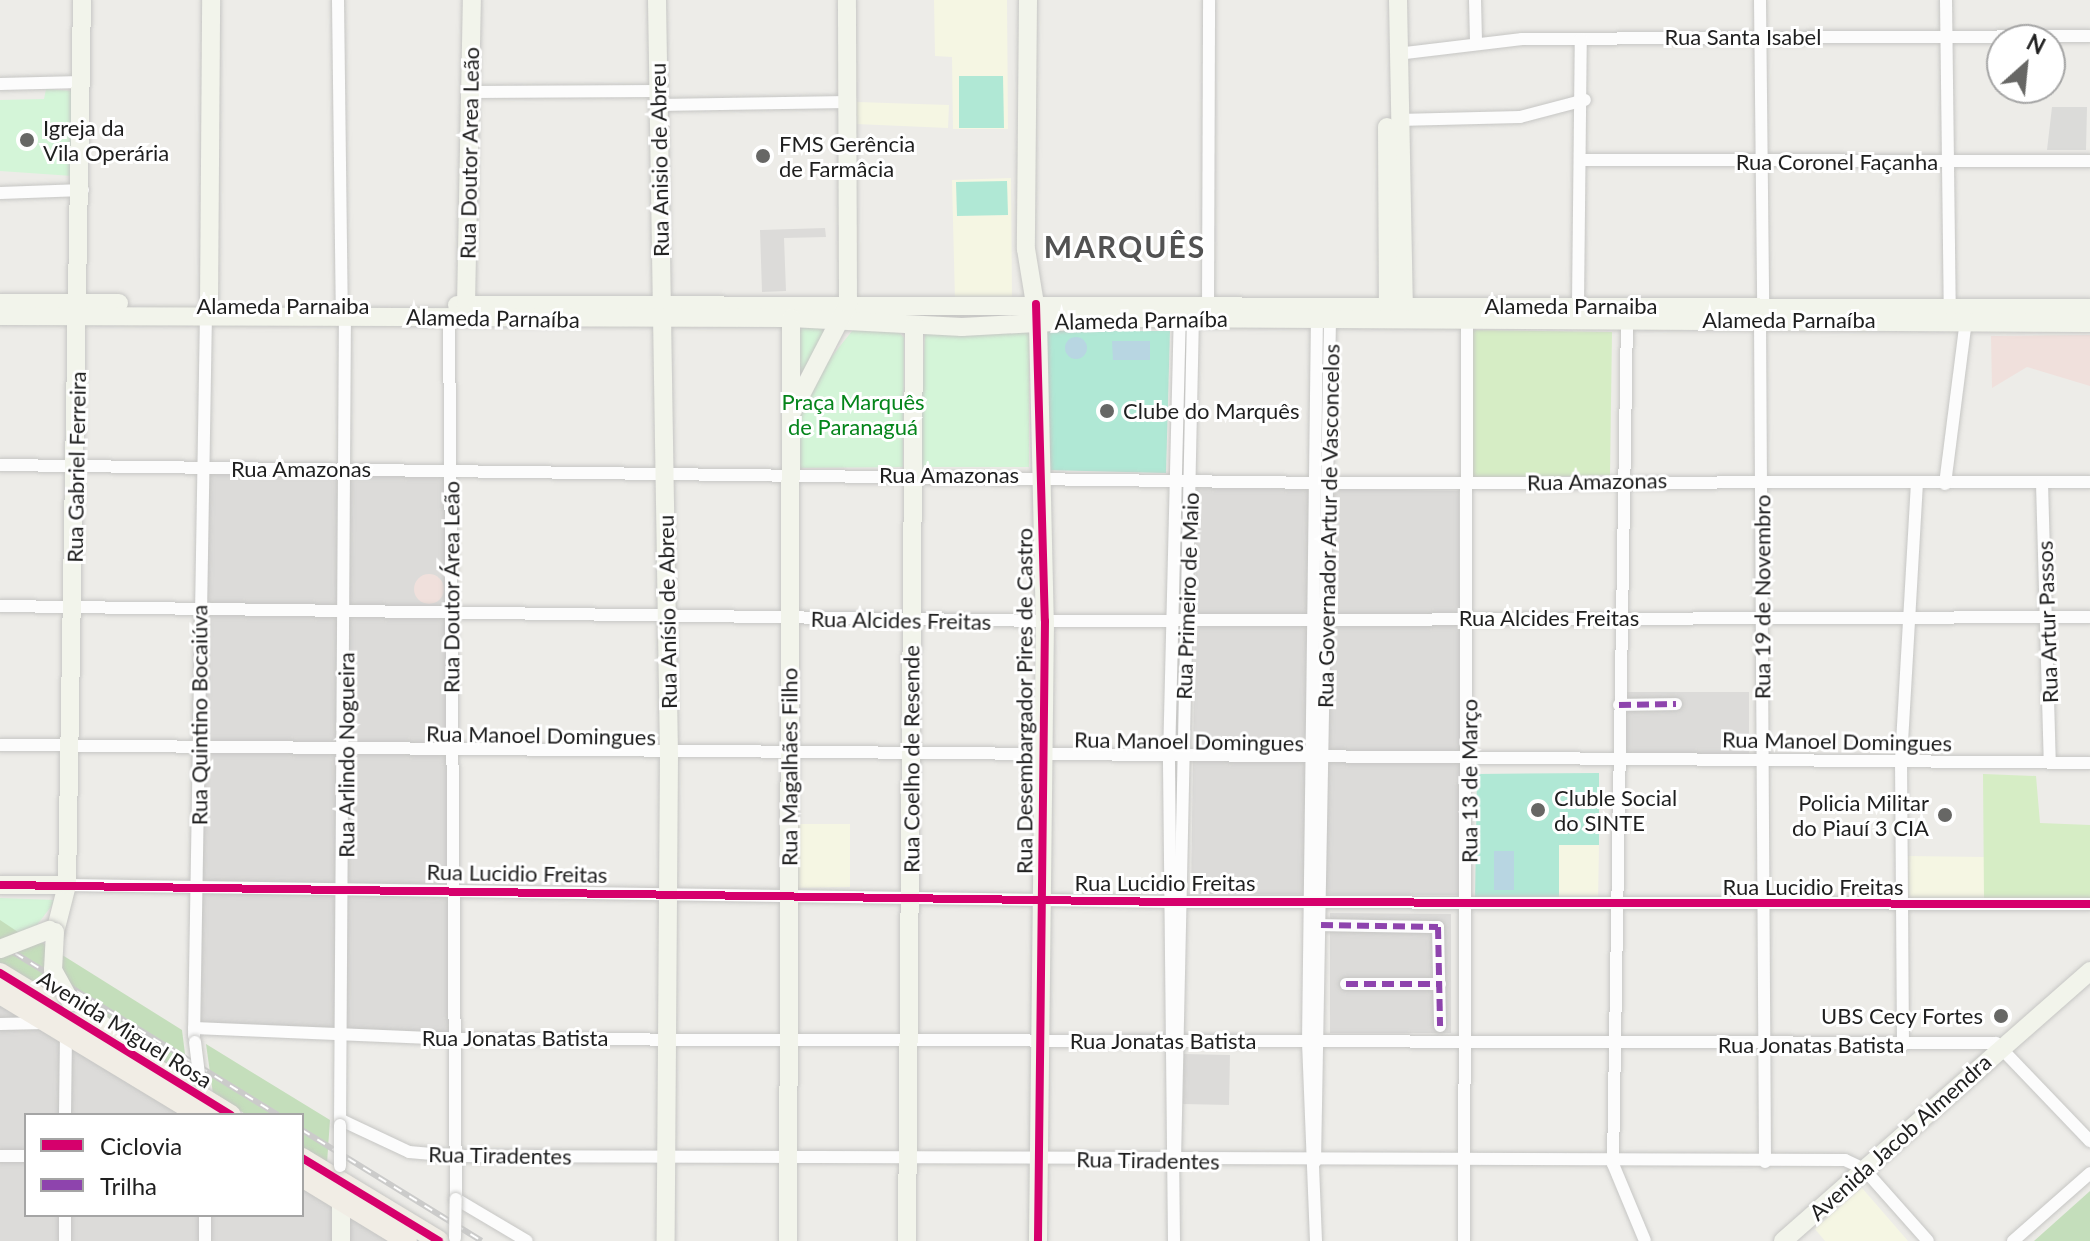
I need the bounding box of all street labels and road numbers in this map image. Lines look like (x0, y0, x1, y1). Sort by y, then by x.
street label: Rua Santa Isabel (1665, 24, 1821, 50)
street label: Rua Doutor Area Leão (454, 46, 484, 260)
street label: Rua Anisio de Abreu (644, 62, 674, 258)
street label: Rua Coronel Façanha (1736, 149, 1938, 175)
street label: Alameda Parnaiba (196, 293, 370, 319)
street label: Alameda Parnaiba (1484, 293, 1658, 319)
street label: Alameda Parnaíba (406, 303, 580, 333)
street label: Alameda Parnaíba (1054, 305, 1228, 335)
street label: Alameda Parnaíba (1702, 307, 1876, 333)
street label: Rua Governador Artur de Vasconcelos (1312, 342, 1344, 710)
street label: Rua Gabriel Ferreira (61, 371, 91, 563)
street label: Rua Amazonas (231, 456, 371, 482)
street label: Rua Amazonas (879, 462, 1019, 488)
street label: Rua Amazonas (1526, 467, 1668, 495)
street label: Rua Doutor Área Leão (438, 480, 464, 694)
street label: Rua Primeiro de Maio (1170, 492, 1204, 700)
street label: Rua 19 de Novembro (1749, 495, 1775, 699)
street label: Rua Anísio de Abreu (652, 514, 682, 710)
street label: Rua Desembargador Pires de Castro (1011, 528, 1037, 874)
street label: Rua Artur Passos (2031, 540, 2063, 704)
street label: Rua Quintino Bocaiúva (186, 605, 212, 825)
street label: Rua Alcides Freitas (810, 605, 992, 635)
street label: Rua Alcides Freitas (1458, 605, 1640, 631)
street label: Rua Coelho de Resende (898, 645, 924, 873)
street label: Rua Arlindo Nogueira (333, 652, 359, 858)
street label: Rua Magalhães Filho (776, 668, 802, 866)
street label: Rua 13 de Março (1456, 699, 1482, 863)
street label: Rua Manoel Domingues (426, 720, 656, 750)
street label: Rua Manoel Domingues (1074, 726, 1304, 756)
street label: Rua Manoel Domingues (1722, 726, 1952, 756)
street label: Rua Lucidio Freitas (426, 858, 608, 888)
street label: Rua Lucidio Freitas (1075, 870, 1255, 896)
street label: Rua Lucidio Freitas (1723, 874, 1903, 900)
street label: Avenida Miguel Rosa (33, 965, 217, 1093)
street label: Rua Jonatas Batista (421, 1025, 609, 1051)
street label: Rua Jonatas Batista (1069, 1028, 1257, 1054)
street label: Rua Jonatas Batista (1717, 1032, 1905, 1058)
street label: Avenida Jacob Almendra (1803, 1048, 1997, 1226)
street label: Rua Tiradentes (428, 1141, 572, 1169)
street label: Rua Tiradentes (1076, 1146, 1220, 1174)

